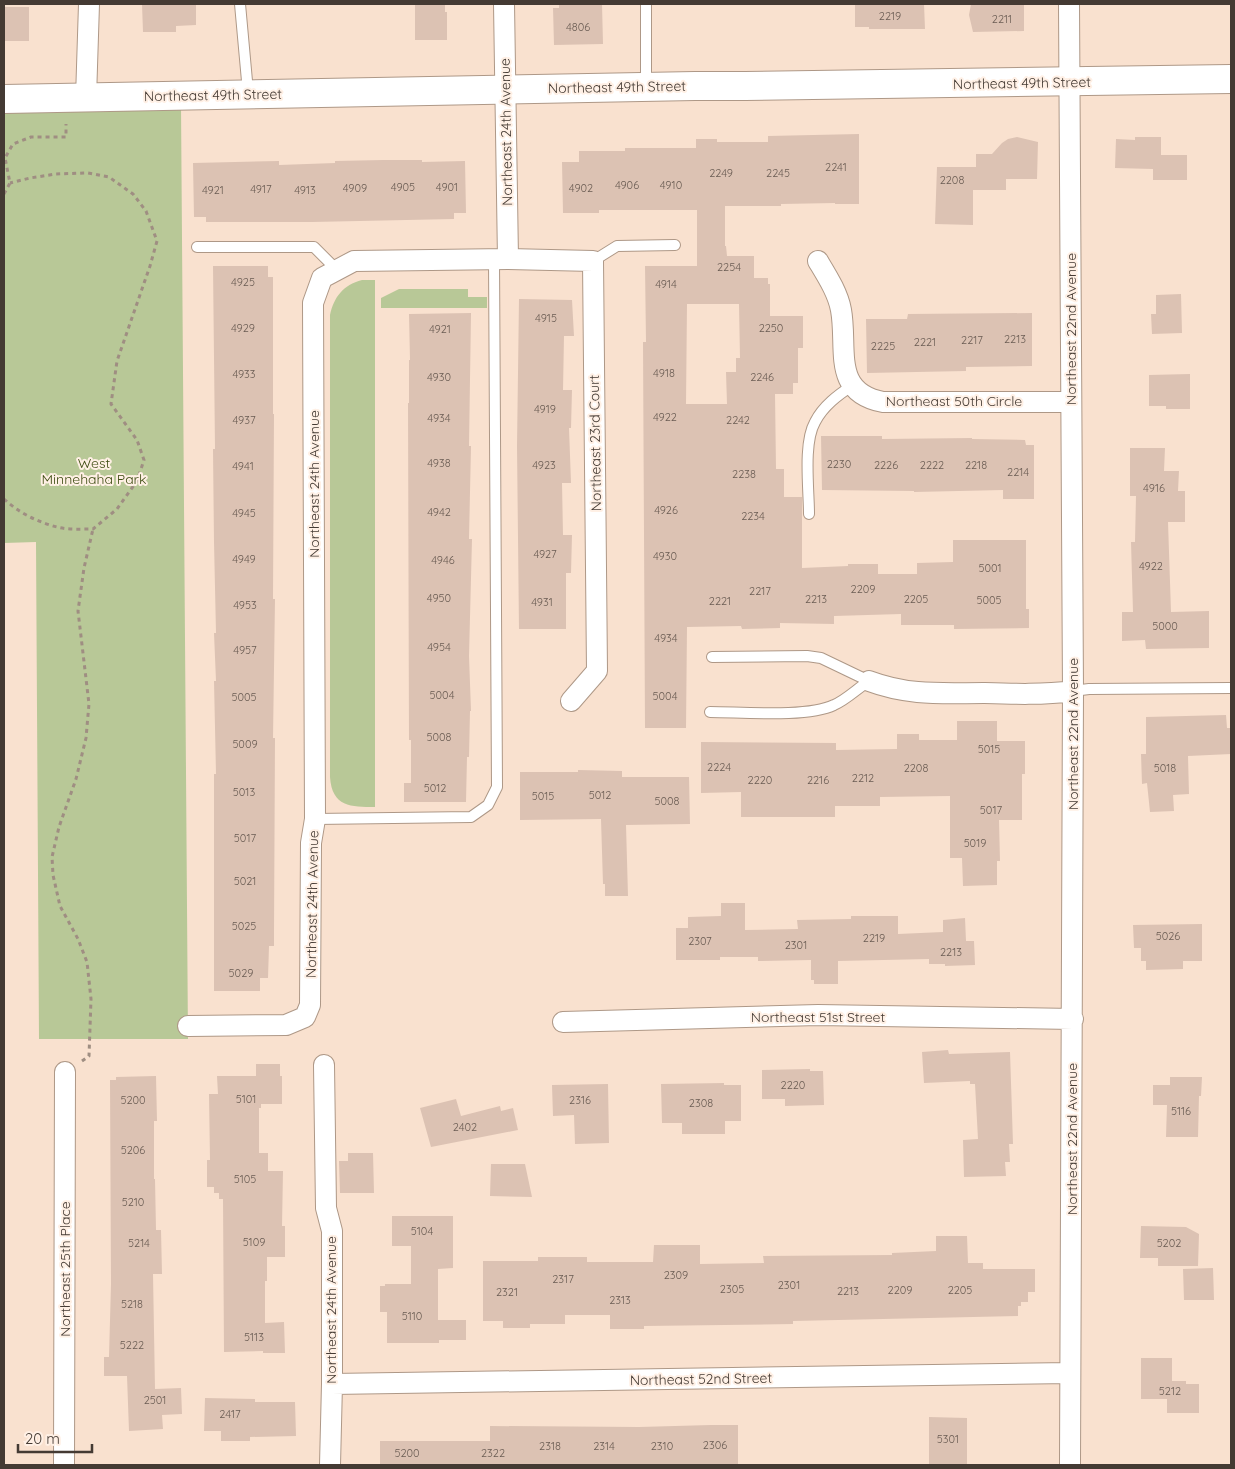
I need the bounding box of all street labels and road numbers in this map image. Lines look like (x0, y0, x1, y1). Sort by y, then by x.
street label: Northeast 24th Avenue (496, 58, 516, 206)
street label: Northeast 49th Street (953, 73, 1091, 93)
street label: Northeast 49th Street (548, 77, 686, 97)
street label: Northeast 49th Street (144, 85, 282, 105)
street label: Northeast 22nd Avenue (1062, 253, 1080, 405)
street label: Northeast 23rd Court (585, 374, 605, 511)
street label: Northeast 50th Circle (886, 392, 1022, 410)
street label: Northeast 24th Avenue (305, 410, 323, 558)
street label: Northeast 22nd Avenue (1064, 658, 1082, 810)
street label: Northeast 24th Avenue (302, 830, 322, 978)
street label: Northeast 51st Street (751, 1008, 886, 1026)
street label: Northeast 22nd Avenue (1063, 1063, 1081, 1215)
street label: Northeast 25th Place (56, 1201, 74, 1337)
street label: Northeast 24th Avenue (322, 1236, 340, 1384)
street label: Northeast 52nd Street (630, 1369, 773, 1389)

